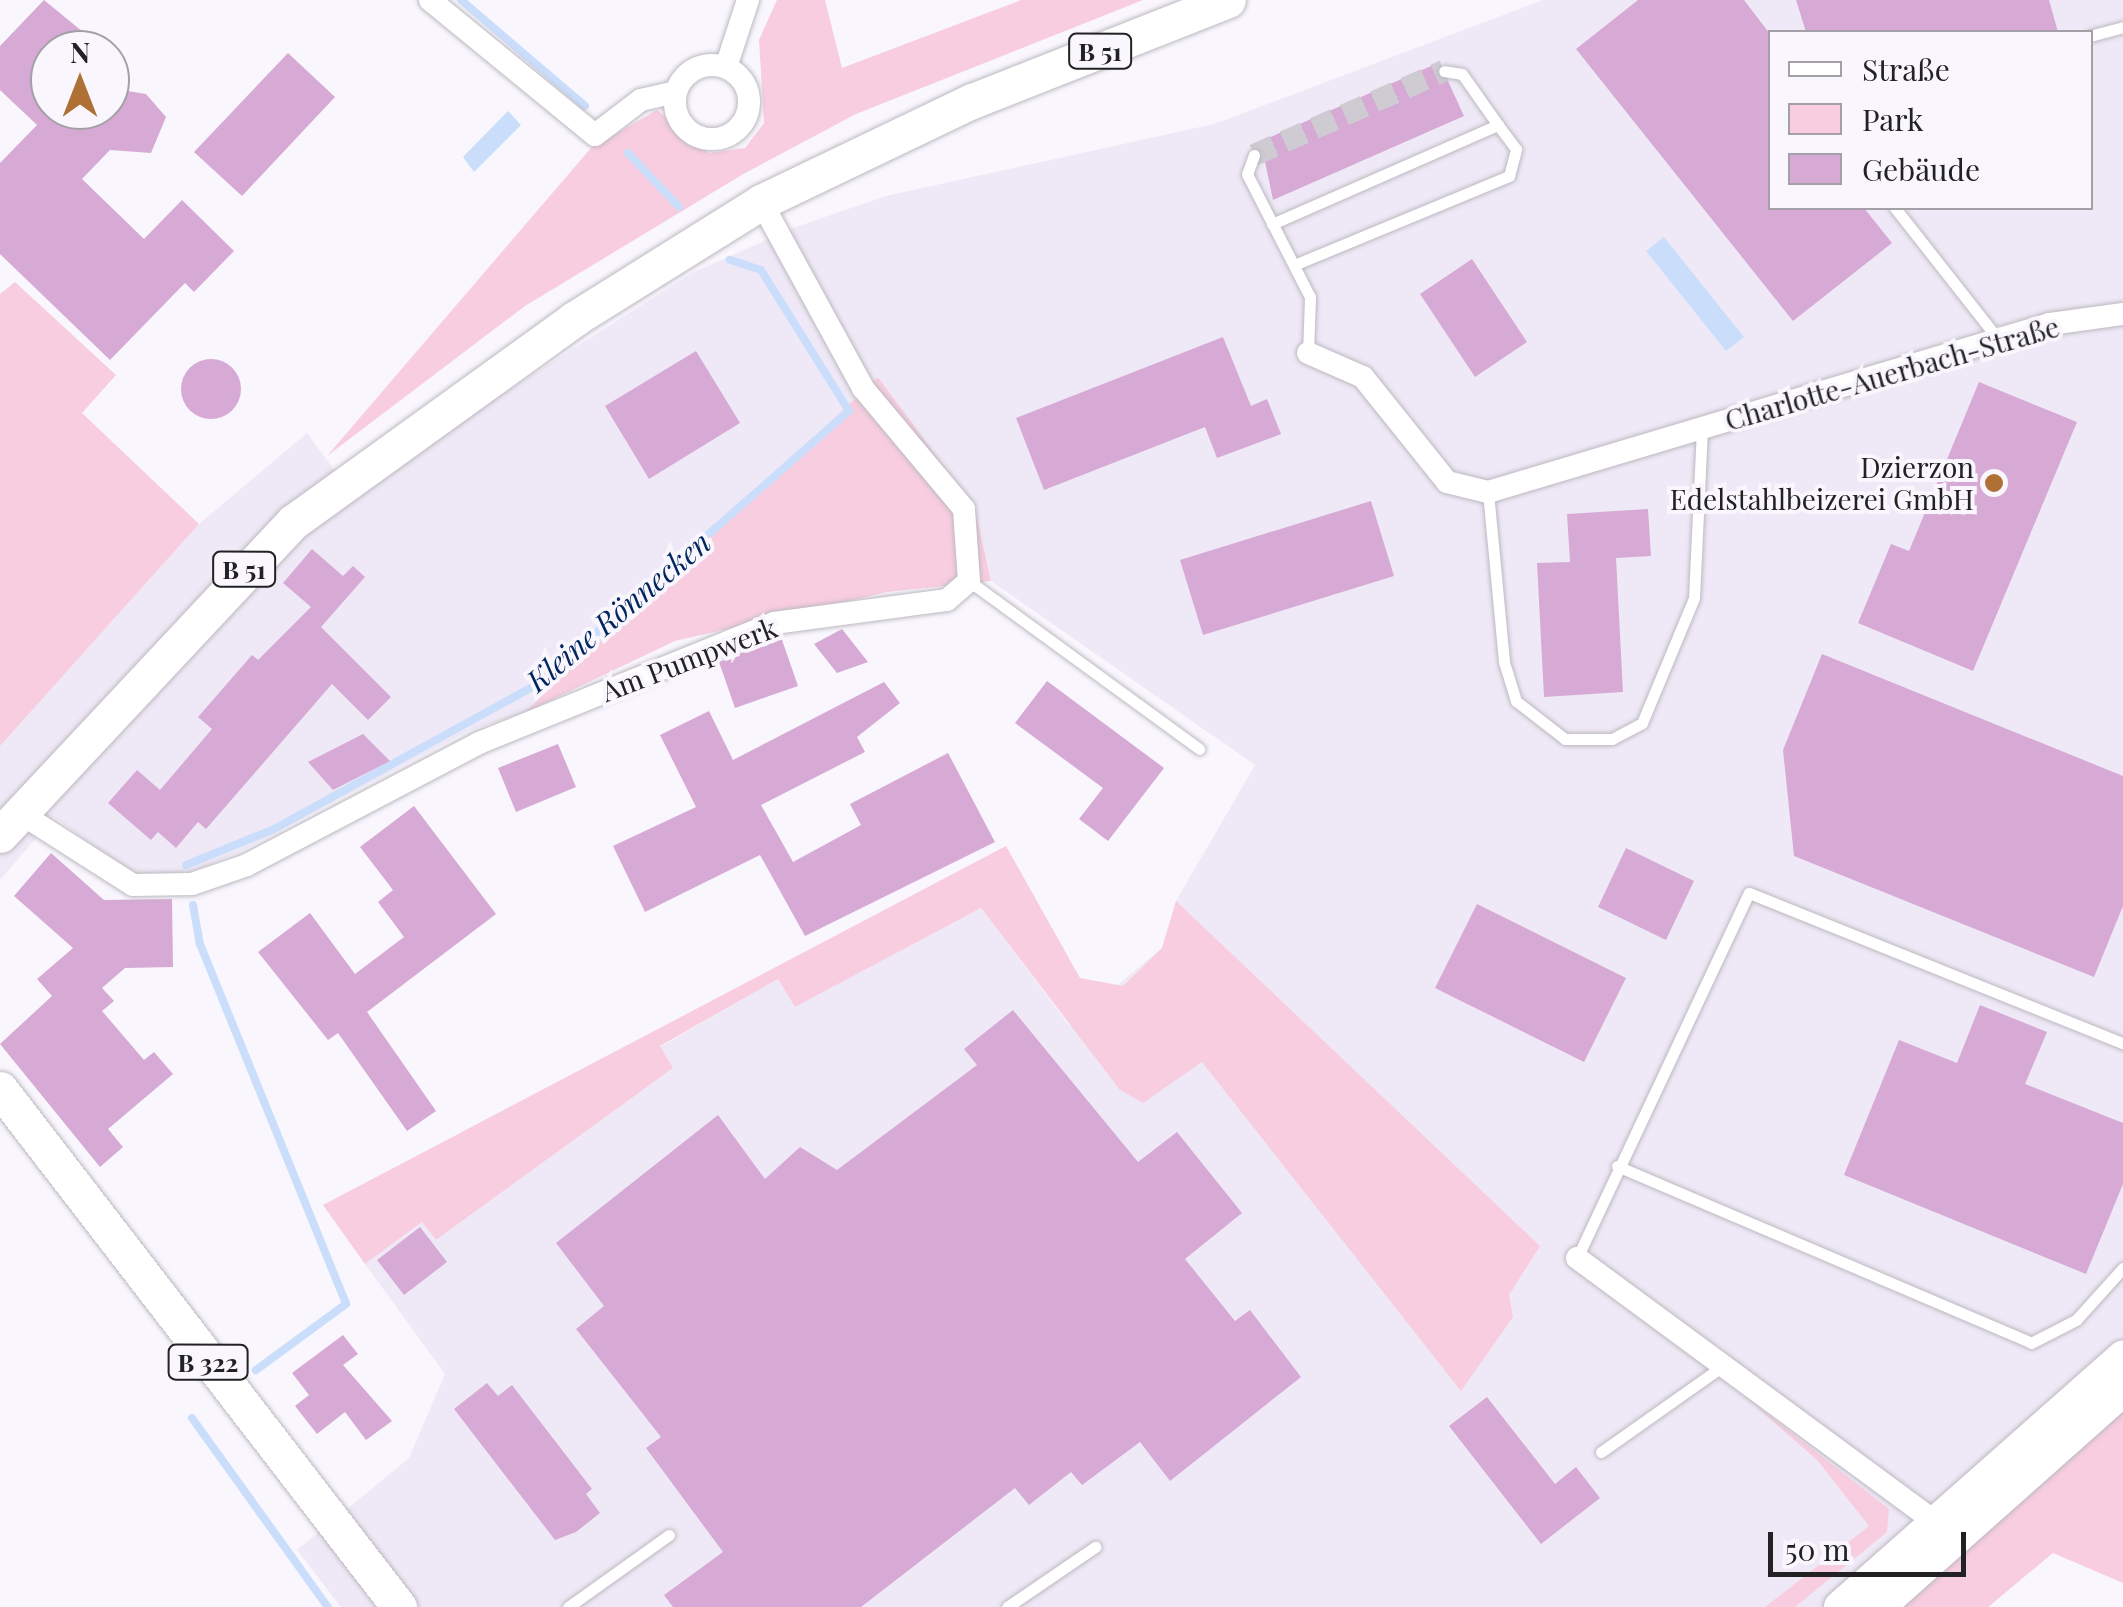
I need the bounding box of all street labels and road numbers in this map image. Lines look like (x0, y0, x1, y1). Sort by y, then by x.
road number: B 51 (1068, 31, 1132, 71)
street label: Charlotte-Auerbach-Straße (1721, 309, 2063, 437)
road number: B 51 (212, 549, 276, 589)
street label: Am Pumpwerk (596, 610, 782, 708)
road number: B 322 (166, 1342, 250, 1382)

